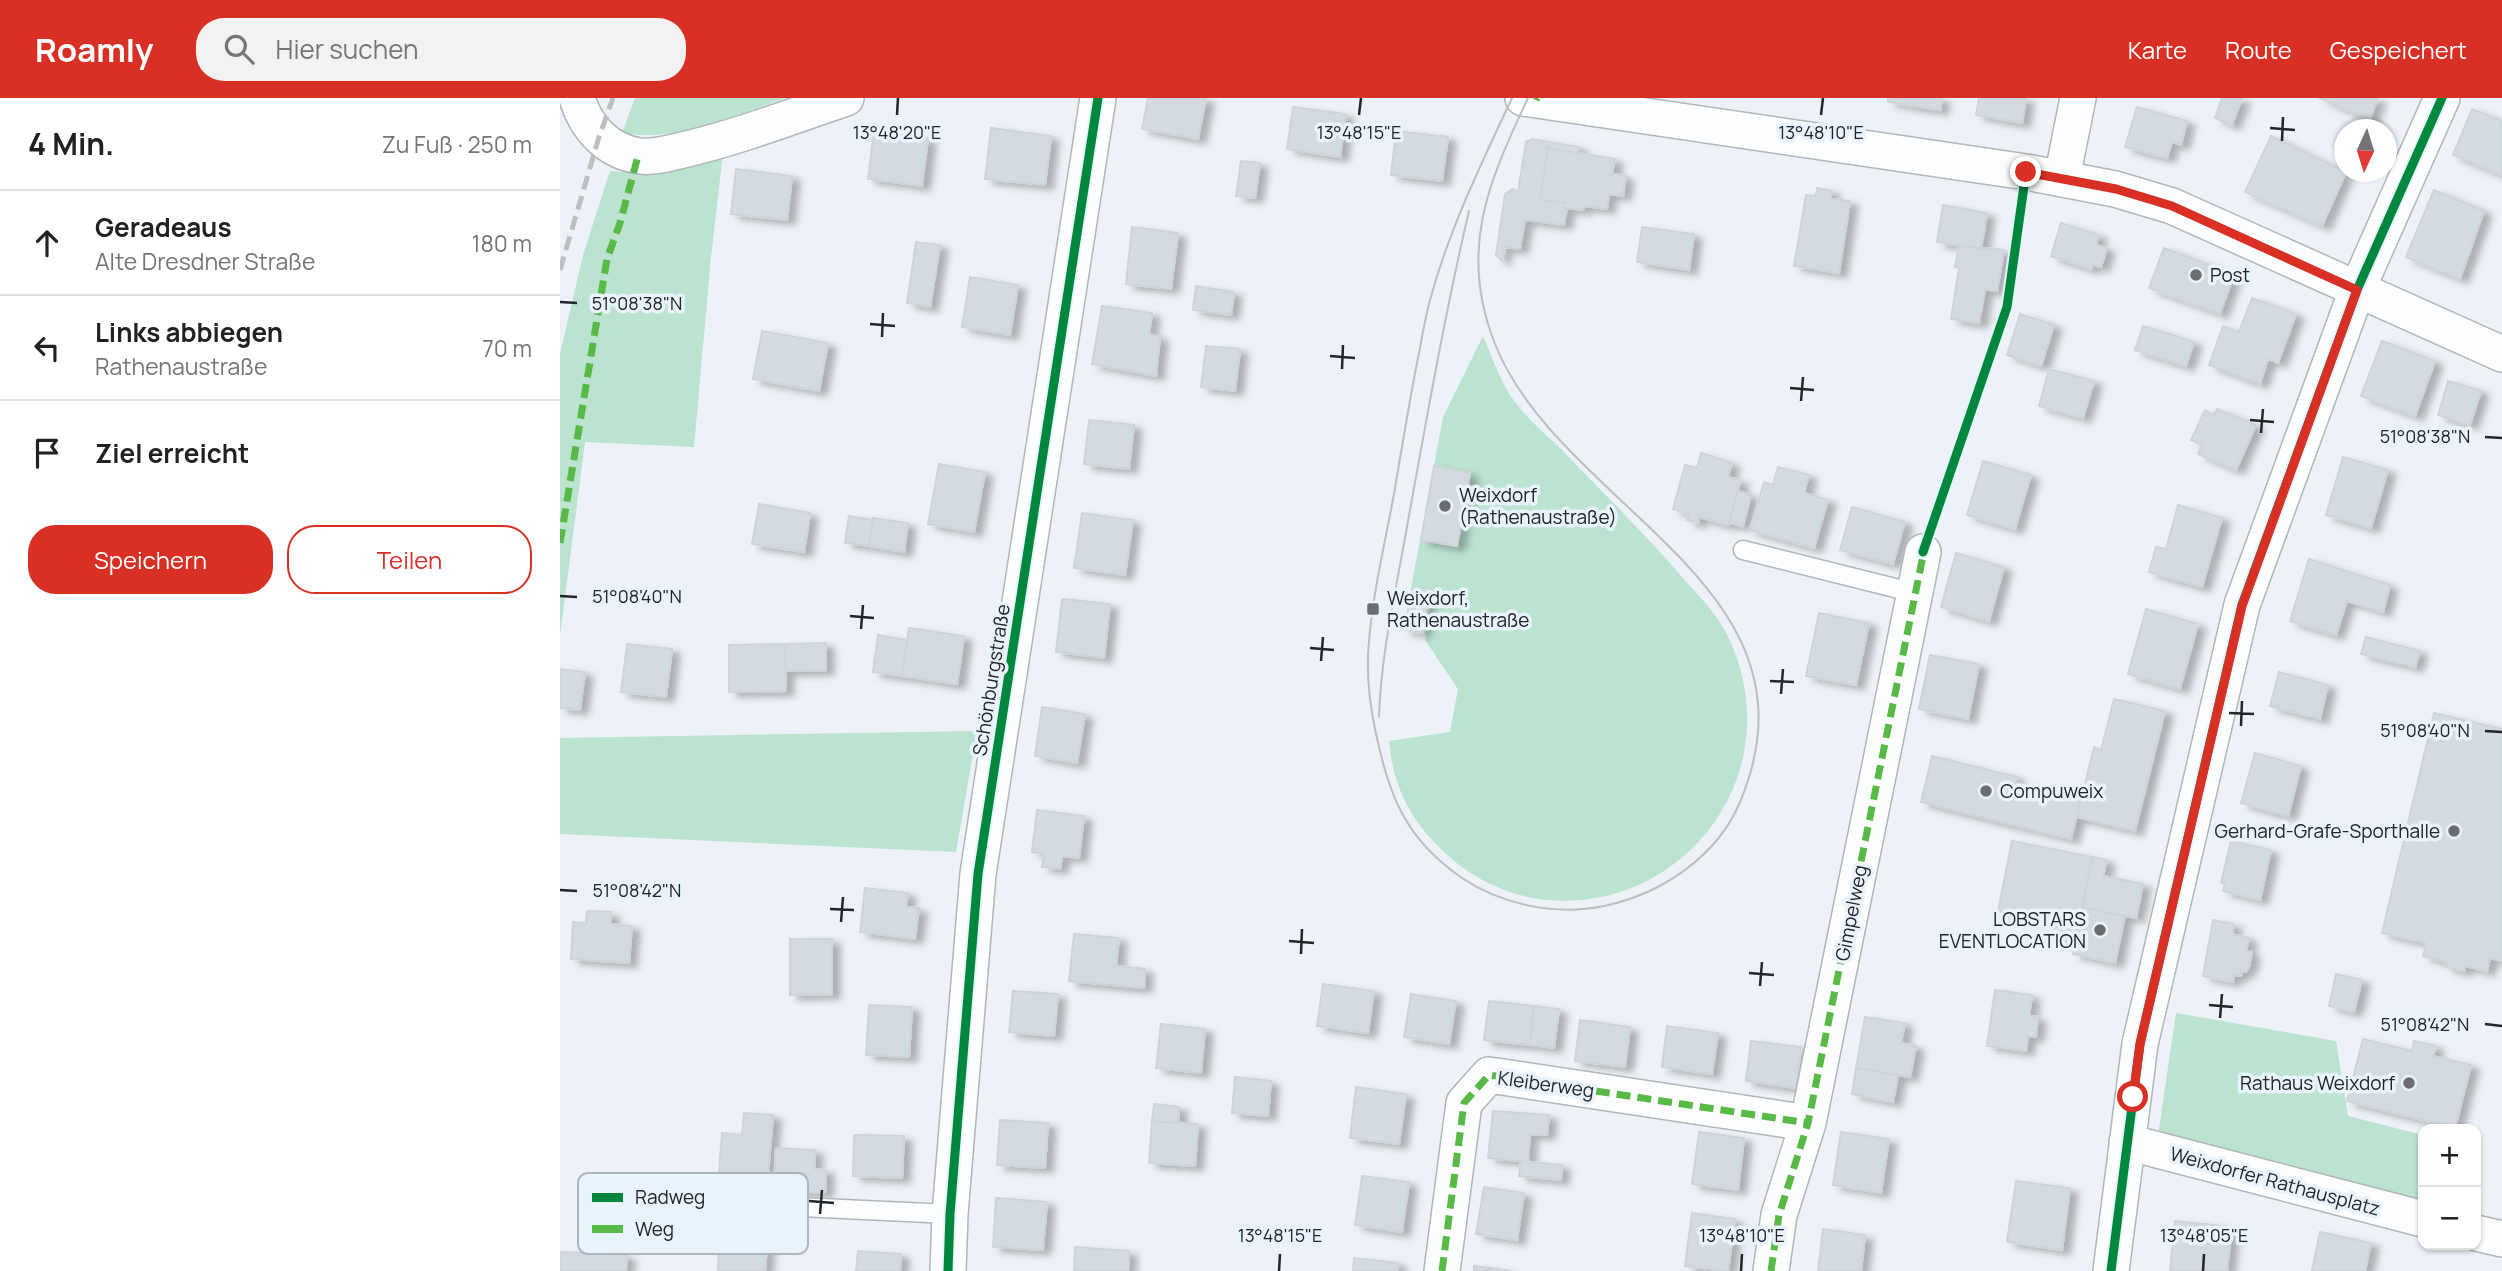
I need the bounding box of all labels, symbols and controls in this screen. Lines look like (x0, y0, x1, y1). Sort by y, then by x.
search box (196, 18, 686, 81)
text: Roamly (35, 27, 154, 72)
icon: search (220, 30, 258, 68)
text: Hier suchen (276, 31, 418, 67)
text: Karte (2128, 33, 2187, 66)
text: Route (2225, 33, 2292, 66)
text: Gespeichert (2330, 33, 2467, 66)
north arrow (2334, 119, 2397, 182)
text: 13°48'20"E (853, 120, 941, 144)
text: 13°48'15"E (1317, 120, 1401, 144)
text: 13°48'10"E (1778, 120, 1864, 144)
text: 4 Min. (28, 123, 114, 164)
text: Zu Fuß · 250 m (382, 128, 532, 160)
route end (2010, 156, 2041, 187)
text: Geradeaus (95, 209, 231, 245)
icon: ahead (28, 224, 66, 262)
text: 180 m (472, 227, 532, 259)
text: Alte Dresdner Straße (95, 245, 316, 277)
place label: Post (2210, 262, 2250, 288)
marker: Post (2188, 267, 2204, 283)
text: 51°08'38"N (592, 291, 682, 315)
text: Links abbiegen (95, 314, 283, 350)
icon: left (28, 329, 66, 367)
text: 70 m (482, 332, 532, 364)
text: Rathenaustraße (95, 350, 267, 382)
text: 51°08'38"N (2380, 424, 2470, 448)
icon: arrive (28, 434, 66, 472)
text: Ziel erreicht (95, 435, 249, 471)
place label: Weixdorf (Rathenaustraße) (1459, 482, 1617, 530)
marker: Weixdorf (Rathenaustraße) (1437, 498, 1453, 514)
button: Speichern (28, 525, 273, 594)
button: Teilen (287, 525, 532, 594)
text: 51°08'40"N (592, 584, 682, 608)
place label: Weixdorf, Rathenaustraße (1387, 585, 1529, 633)
marker: Weixdorf, Rathenaustraße (1365, 601, 1381, 617)
street label: Schönburgstraße (966, 602, 1016, 758)
text: 51°08'40"N (2380, 718, 2470, 742)
place label: Compuweix (2000, 778, 2103, 804)
marker: Compuweix (1978, 783, 1994, 799)
place label: Gerhard-Grafe-Sporthalle (2215, 818, 2440, 844)
marker: Gerhard-Grafe-Sporthalle (2446, 823, 2462, 839)
street label: Gimpelweg (1829, 863, 1873, 963)
text: 51°08'42"N (593, 878, 681, 902)
place label: LOBSTARS EVENTLOCATION (1939, 906, 2086, 954)
marker: LOBSTARS EVENTLOCATION (2092, 922, 2108, 938)
text: 51°08'42"N (2381, 1012, 2469, 1036)
street label: Kleiberweg (1496, 1064, 1596, 1104)
place label: Rathaus Weixdorf (2240, 1070, 2395, 1096)
marker: Rathaus Weixdorf (2401, 1075, 2417, 1091)
route start (2117, 1081, 2148, 1112)
map controls (2418, 1124, 2481, 1250)
button: + (2418, 1124, 2481, 1187)
street label: Weixdorfer Rathausplatz (2167, 1140, 2383, 1222)
legend (578, 1173, 808, 1254)
text: Radweg (635, 1184, 705, 1210)
button: − (2418, 1187, 2481, 1250)
text: Weg (635, 1216, 674, 1242)
text: 13°48'15"E (1238, 1223, 1322, 1247)
text: 13°48'10"E (1699, 1223, 1785, 1247)
text: 13°48'05"E (2160, 1223, 2248, 1247)

